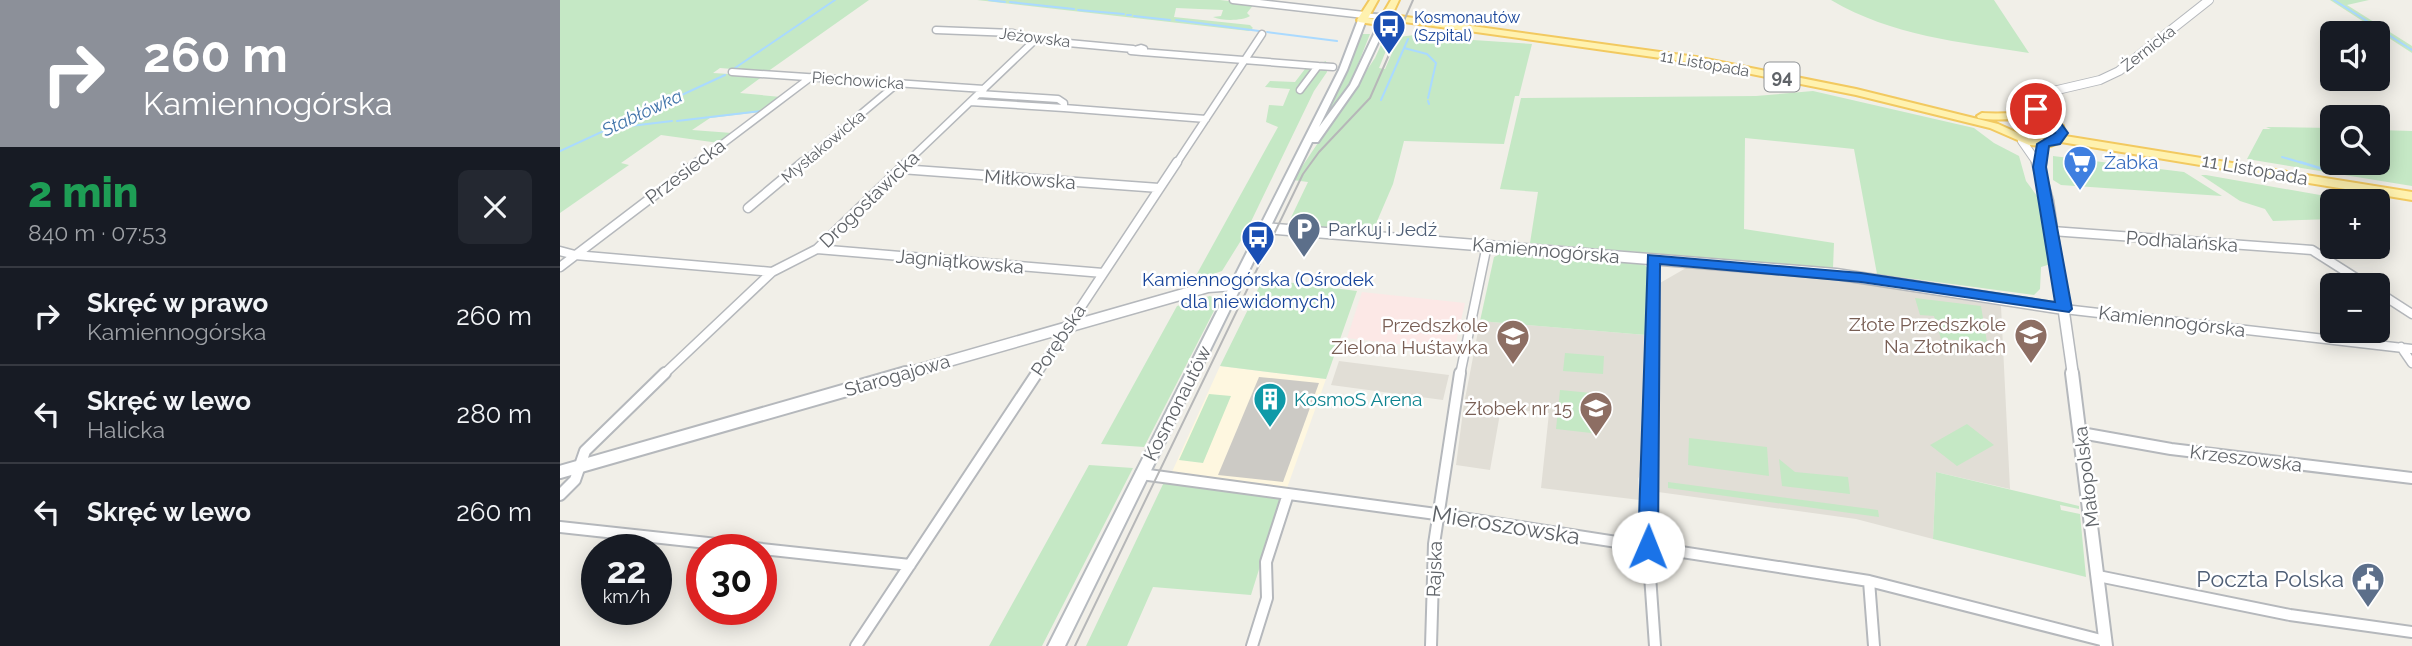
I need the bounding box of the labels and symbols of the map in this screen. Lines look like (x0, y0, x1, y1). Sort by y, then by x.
bus stop icon: Kosmonautów (Szpital) (1370, 7, 1408, 56)
place label: Kosmonautów (Szpital) (1414, 8, 1520, 45)
street label: Żernicka (2117, 21, 2179, 75)
street label: Jeżowska (998, 24, 1072, 51)
street label: 11 Listopada (1659, 46, 1751, 81)
road number: 94 (1764, 62, 1800, 92)
street label: Piechowicka (811, 68, 905, 93)
pin (2006, 79, 2066, 139)
water label: Stabłówka (597, 85, 686, 141)
street label: Mysłakowicka (778, 106, 869, 187)
street label: Przesiecka (641, 134, 729, 208)
supermarket icon: Żabka (2061, 143, 2099, 192)
street label: Drogosławicka (815, 146, 923, 252)
street label: 11 Listopada (2200, 149, 2310, 189)
place label: Żabka (2104, 151, 2158, 173)
street label: Miłkowska (984, 165, 1076, 193)
parking icon: Parkuj i Jedź (1285, 210, 1323, 259)
bus stop icon: Kamiennogórska (Ośrodek dla niewidomych) (1239, 218, 1277, 267)
place label: Parkuj i Jedź (1328, 218, 1437, 240)
street label: Podhalańska (2125, 226, 2239, 256)
street label: Kamiennogórska (1471, 233, 1621, 267)
street label: Jagniątkowska (895, 244, 1025, 278)
place label: Kamiennogórska (Ośrodek dla niewidomych) (1142, 268, 1374, 312)
street label: Porębska (1026, 300, 1090, 380)
street label: Kamiennogórska (2097, 301, 2247, 341)
place label: Złote Przedszkole Na Złotnikach (1849, 313, 2006, 357)
place label: Przedszkole Zielona Huśtawka (1331, 314, 1488, 358)
school or university icon: Złote Przedszkole Na Złotnikach (2012, 316, 2050, 365)
school or university icon: Przedszkole Zielona Huśtawka (1494, 317, 1532, 366)
street label: Kosmonautów (1139, 341, 1216, 464)
street label: Starogajowa (842, 349, 952, 401)
building icon: KosmoS Arena (1251, 380, 1289, 429)
place label: KosmoS Arena (1294, 388, 1422, 410)
school or university icon: Żłobek nr 15 (1577, 389, 1615, 438)
place label: Żłobek nr 15 (1465, 397, 1572, 419)
street label: Małopolska (2069, 425, 2103, 529)
street label: Krzeszowska (2188, 440, 2304, 476)
street label: Mieroszowska (1430, 499, 1582, 550)
position arrow (1611, 510, 1685, 584)
speed limit sign: 30 (686, 534, 777, 625)
street label: Rajska (1422, 540, 1446, 598)
public building icon: Poczta Polska (2349, 560, 2387, 609)
place label: Poczta Polska (2196, 565, 2344, 592)

